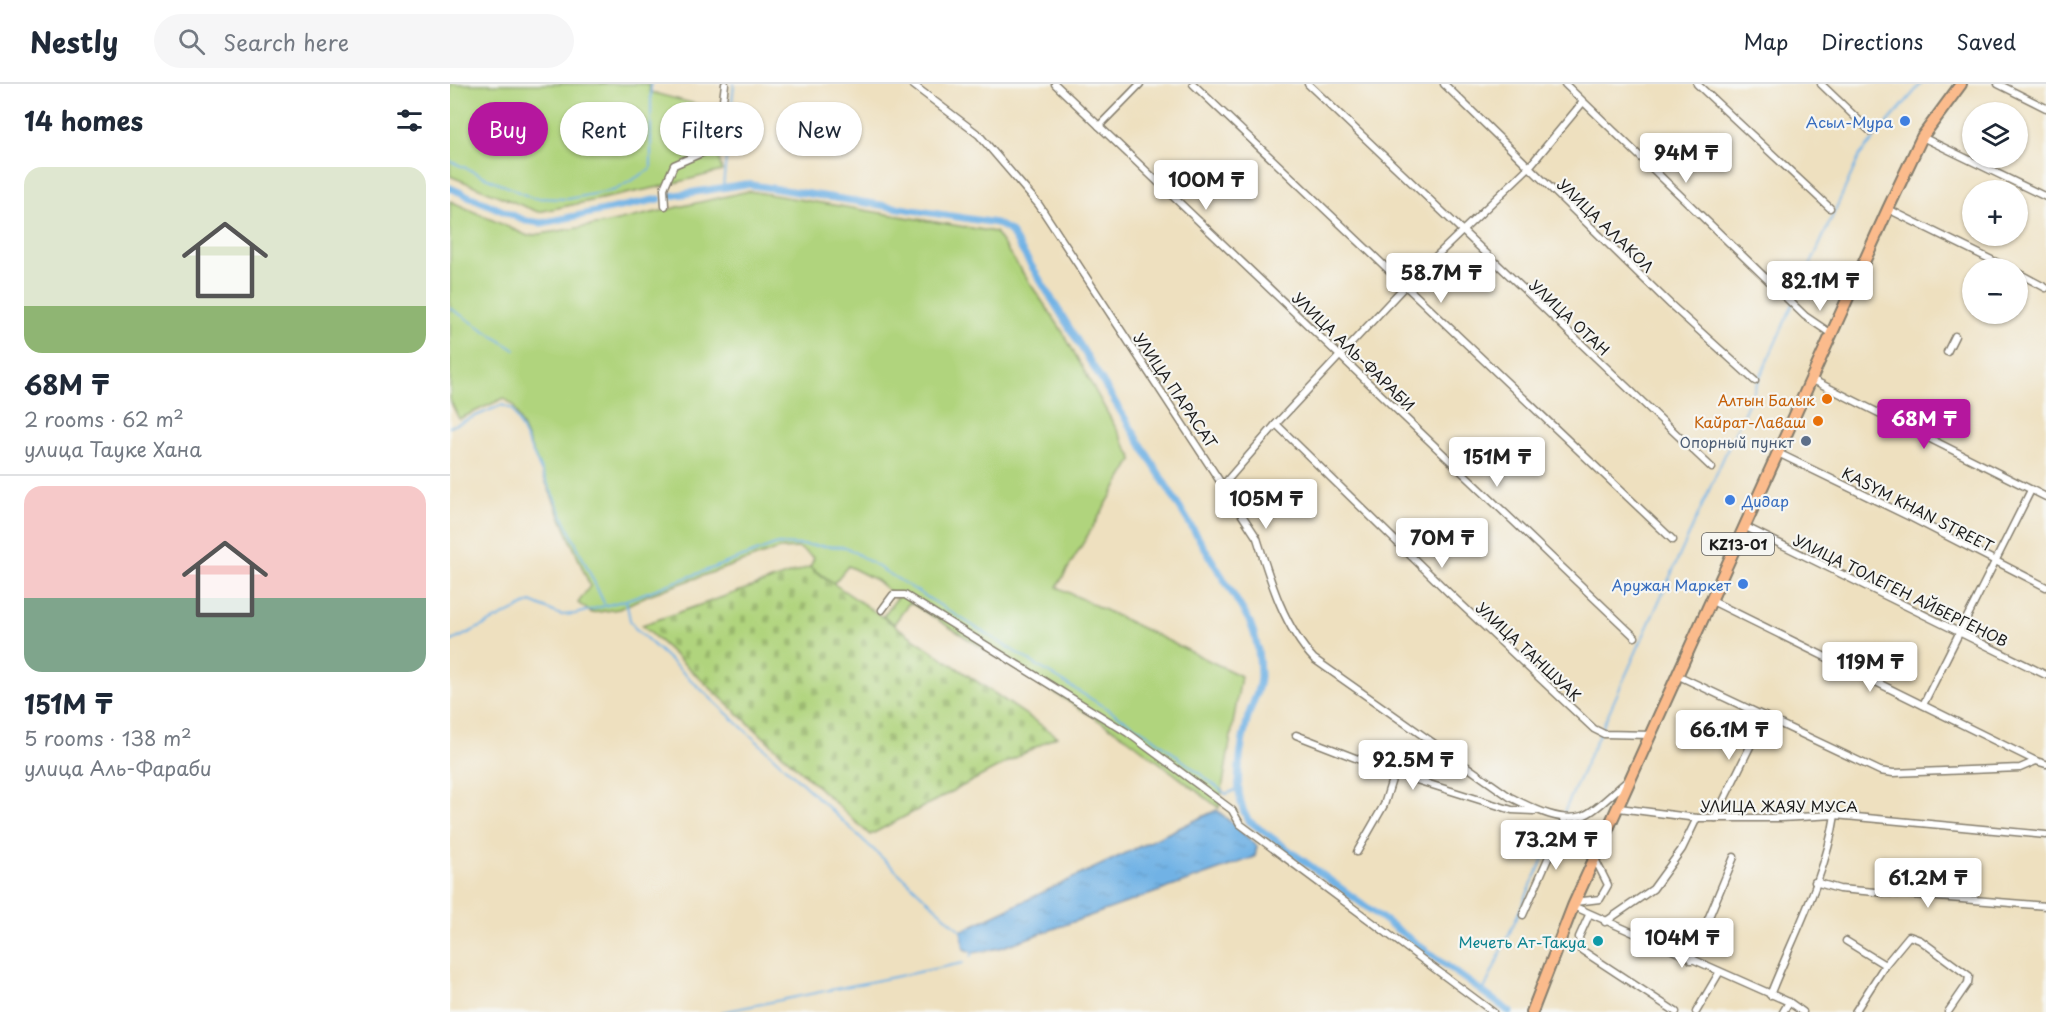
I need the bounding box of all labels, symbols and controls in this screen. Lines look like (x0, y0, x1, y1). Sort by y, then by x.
search box (154, 14, 574, 68)
text: Nestly (30, 20, 118, 63)
icon: search (175, 25, 208, 58)
text: Search here (223, 25, 349, 58)
text: Map (1743, 25, 1788, 57)
text: Directions (1821, 25, 1923, 57)
text: Saved (1956, 25, 2016, 57)
text: 14 homes (24, 101, 143, 140)
chip: Buy (468, 102, 548, 156)
chip: Rent (560, 102, 648, 156)
chip: Filters (660, 102, 764, 156)
chip: New (776, 102, 862, 156)
map controls (1962, 102, 2028, 324)
button: layers (1962, 102, 2028, 168)
icon: filters (393, 104, 426, 137)
place label: Асыл-Мура (1806, 110, 1894, 133)
marker: Асыл-Мура (1898, 114, 1912, 128)
pin: 94M ₸ (1644, 133, 1728, 184)
text: 94M ₸ (1654, 137, 1718, 167)
pin: 100M ₸ (1157, 160, 1255, 211)
text: 100M ₸ (1168, 164, 1244, 194)
street label: УЛИЦА АЛАКОЛ (1552, 173, 1660, 277)
button: + (1962, 180, 2028, 246)
icon: home (171, 206, 279, 314)
pin: 58.7M ₸ (1386, 253, 1496, 304)
text: 58.7M ₸ (1400, 257, 1482, 287)
button: − (1962, 258, 2028, 324)
pin: 82.1M ₸ (1765, 261, 1875, 312)
text: 82.1M ₸ (1781, 265, 1859, 295)
street label: УЛИЦА ОТАН (1525, 274, 1615, 360)
street label: УЛИЦА АЛЬ-ФАРАБИ (1287, 286, 1421, 416)
street label: УЛИЦА ПАРАСАТ (1129, 328, 1224, 453)
text: 68M ₸ (24, 365, 109, 404)
place label: Алтын Балык (1718, 388, 1815, 411)
marker: Алтын Балык (1820, 392, 1834, 406)
pin: 68M ₸ (1882, 399, 1966, 450)
text: 68M ₸ (1891, 403, 1957, 433)
text: 2 rooms · 62 m² (24, 404, 184, 434)
place label: Кайрат-Лаваш (1694, 410, 1806, 433)
marker: Кайрат-Лаваш (1811, 414, 1825, 428)
place label: Опорный пункт (1679, 430, 1795, 453)
text: улица Тауке Хана (24, 434, 202, 464)
marker: Опорный пункт (1799, 434, 1813, 448)
pin: 151M ₸ (1448, 437, 1546, 488)
text: 151M ₸ (1463, 441, 1531, 471)
street label: KASYM KHAN STREET (1838, 461, 1998, 558)
pin: 105M ₸ (1217, 479, 1315, 530)
text: 105M ₸ (1229, 483, 1303, 513)
place label: Дидар (1741, 489, 1789, 512)
marker: Дидар (1723, 493, 1737, 507)
pin: 70M ₸ (1400, 518, 1484, 569)
text: 70M ₸ (1410, 522, 1474, 552)
icon: home (171, 525, 279, 633)
street label: УЛИЦА ТОЛЕГЕН АЙБЕРГЕНОВ (1790, 528, 2012, 652)
road number: KZ13-01 (1702, 533, 1774, 555)
place label: Аружан Маркет (1611, 573, 1732, 596)
marker: Аружан Маркет (1736, 577, 1750, 591)
street label: УЛИЦА ТАНШУАК (1471, 596, 1587, 706)
pin: 119M ₸ (1821, 642, 1919, 693)
text: 119M ₸ (1836, 646, 1904, 676)
text: 151M ₸ (24, 684, 112, 723)
pin: 66.1M ₸ (1674, 710, 1784, 761)
text: 66.1M ₸ (1690, 714, 1768, 744)
text: 5 rooms · 138 m² (24, 723, 192, 753)
pin: 92.5M ₸ (1358, 740, 1468, 791)
text: 92.5M ₸ (1373, 744, 1453, 774)
text: улица Аль-Фараби (24, 753, 212, 783)
street label: УЛИЦА ЖАЯУ МУСА (1700, 794, 1858, 817)
pin: 73.2M ₸ (1501, 820, 1611, 871)
text: 73.2M ₸ (1515, 824, 1597, 854)
pin: 61.2M ₸ (1873, 858, 1983, 909)
text: 61.2M ₸ (1889, 862, 1967, 892)
pin: 104M ₸ (1633, 918, 1731, 969)
text: 104M ₸ (1645, 922, 1719, 952)
place label: Мечеть Ат-Такуа (1459, 930, 1587, 953)
marker: Мечеть Ат-Такуа (1591, 934, 1605, 948)

